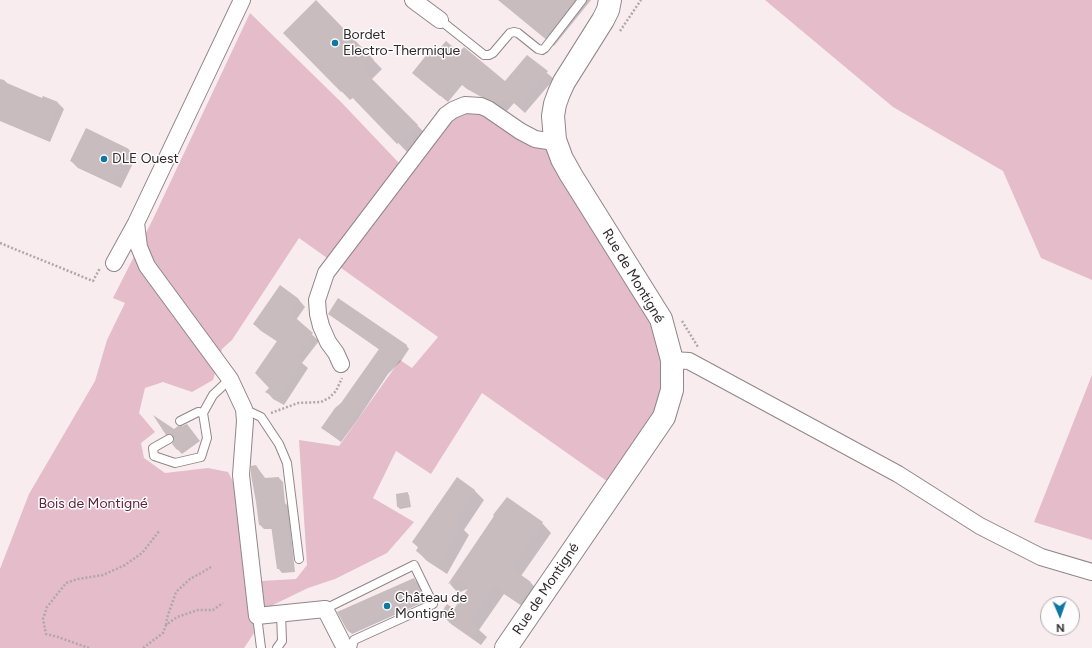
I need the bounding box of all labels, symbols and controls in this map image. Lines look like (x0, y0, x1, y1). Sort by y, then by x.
place label: Bordet Electro-Thermique (343, 27, 460, 60)
marker: Bordet Electro-Thermique (330, 38, 340, 48)
place label: DLE Ouest (112, 151, 179, 167)
marker: DLE Ouest (99, 154, 109, 164)
street label: Rue de Montigné (598, 226, 668, 326)
park label: Bois de Montigné (38, 496, 148, 512)
street label: Rue de Montigné (509, 540, 583, 638)
place label: Château de Montigné (395, 590, 467, 622)
north arrow (1040, 596, 1080, 636)
marker: Château de Montigné (382, 601, 392, 611)
text: N (1056, 621, 1065, 634)

